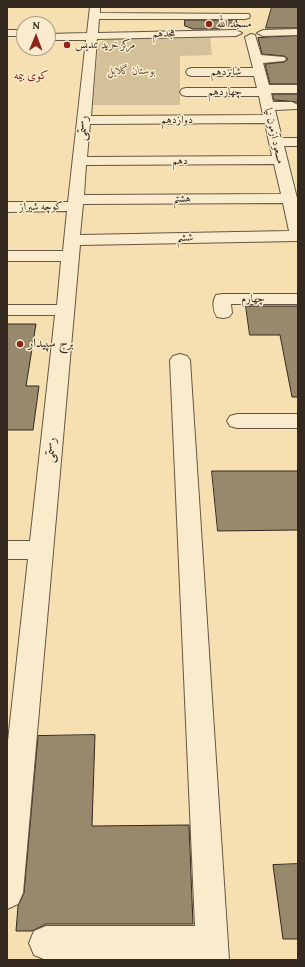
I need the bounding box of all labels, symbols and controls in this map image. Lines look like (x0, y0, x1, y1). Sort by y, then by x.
north arrow (16, 16, 56, 56)
text: N (32, 17, 40, 33)
place label: مسجد الله (217, 17, 251, 31)
marker: مسجد الله (204, 19, 214, 29)
street label: هجدهم (152, 27, 176, 41)
place label: مرکز خرید تندیس (75, 38, 135, 52)
marker: مرکز خرید تندیس (62, 40, 72, 50)
park label: بوستان گلایل (107, 64, 155, 78)
street label: شانزدهم (211, 65, 241, 79)
district label: کوی بیمه (14, 69, 48, 83)
street label: چهاردهم (208, 85, 242, 99)
street label: مسعود آزمون نیا (261, 107, 287, 165)
street label: دوازدهم (161, 113, 193, 127)
street label: رستمی (74, 115, 92, 141)
street label: دهم (172, 154, 188, 168)
street label: هشتم (173, 192, 191, 206)
street label: کوچه شیراز (19, 200, 63, 214)
street label: ششم (177, 231, 193, 245)
street label: چهارم (241, 292, 265, 306)
place label: برج سپیدار (28, 336, 73, 352)
marker: برج سپیدار (15, 339, 25, 349)
street label: رستمی (42, 437, 60, 463)

